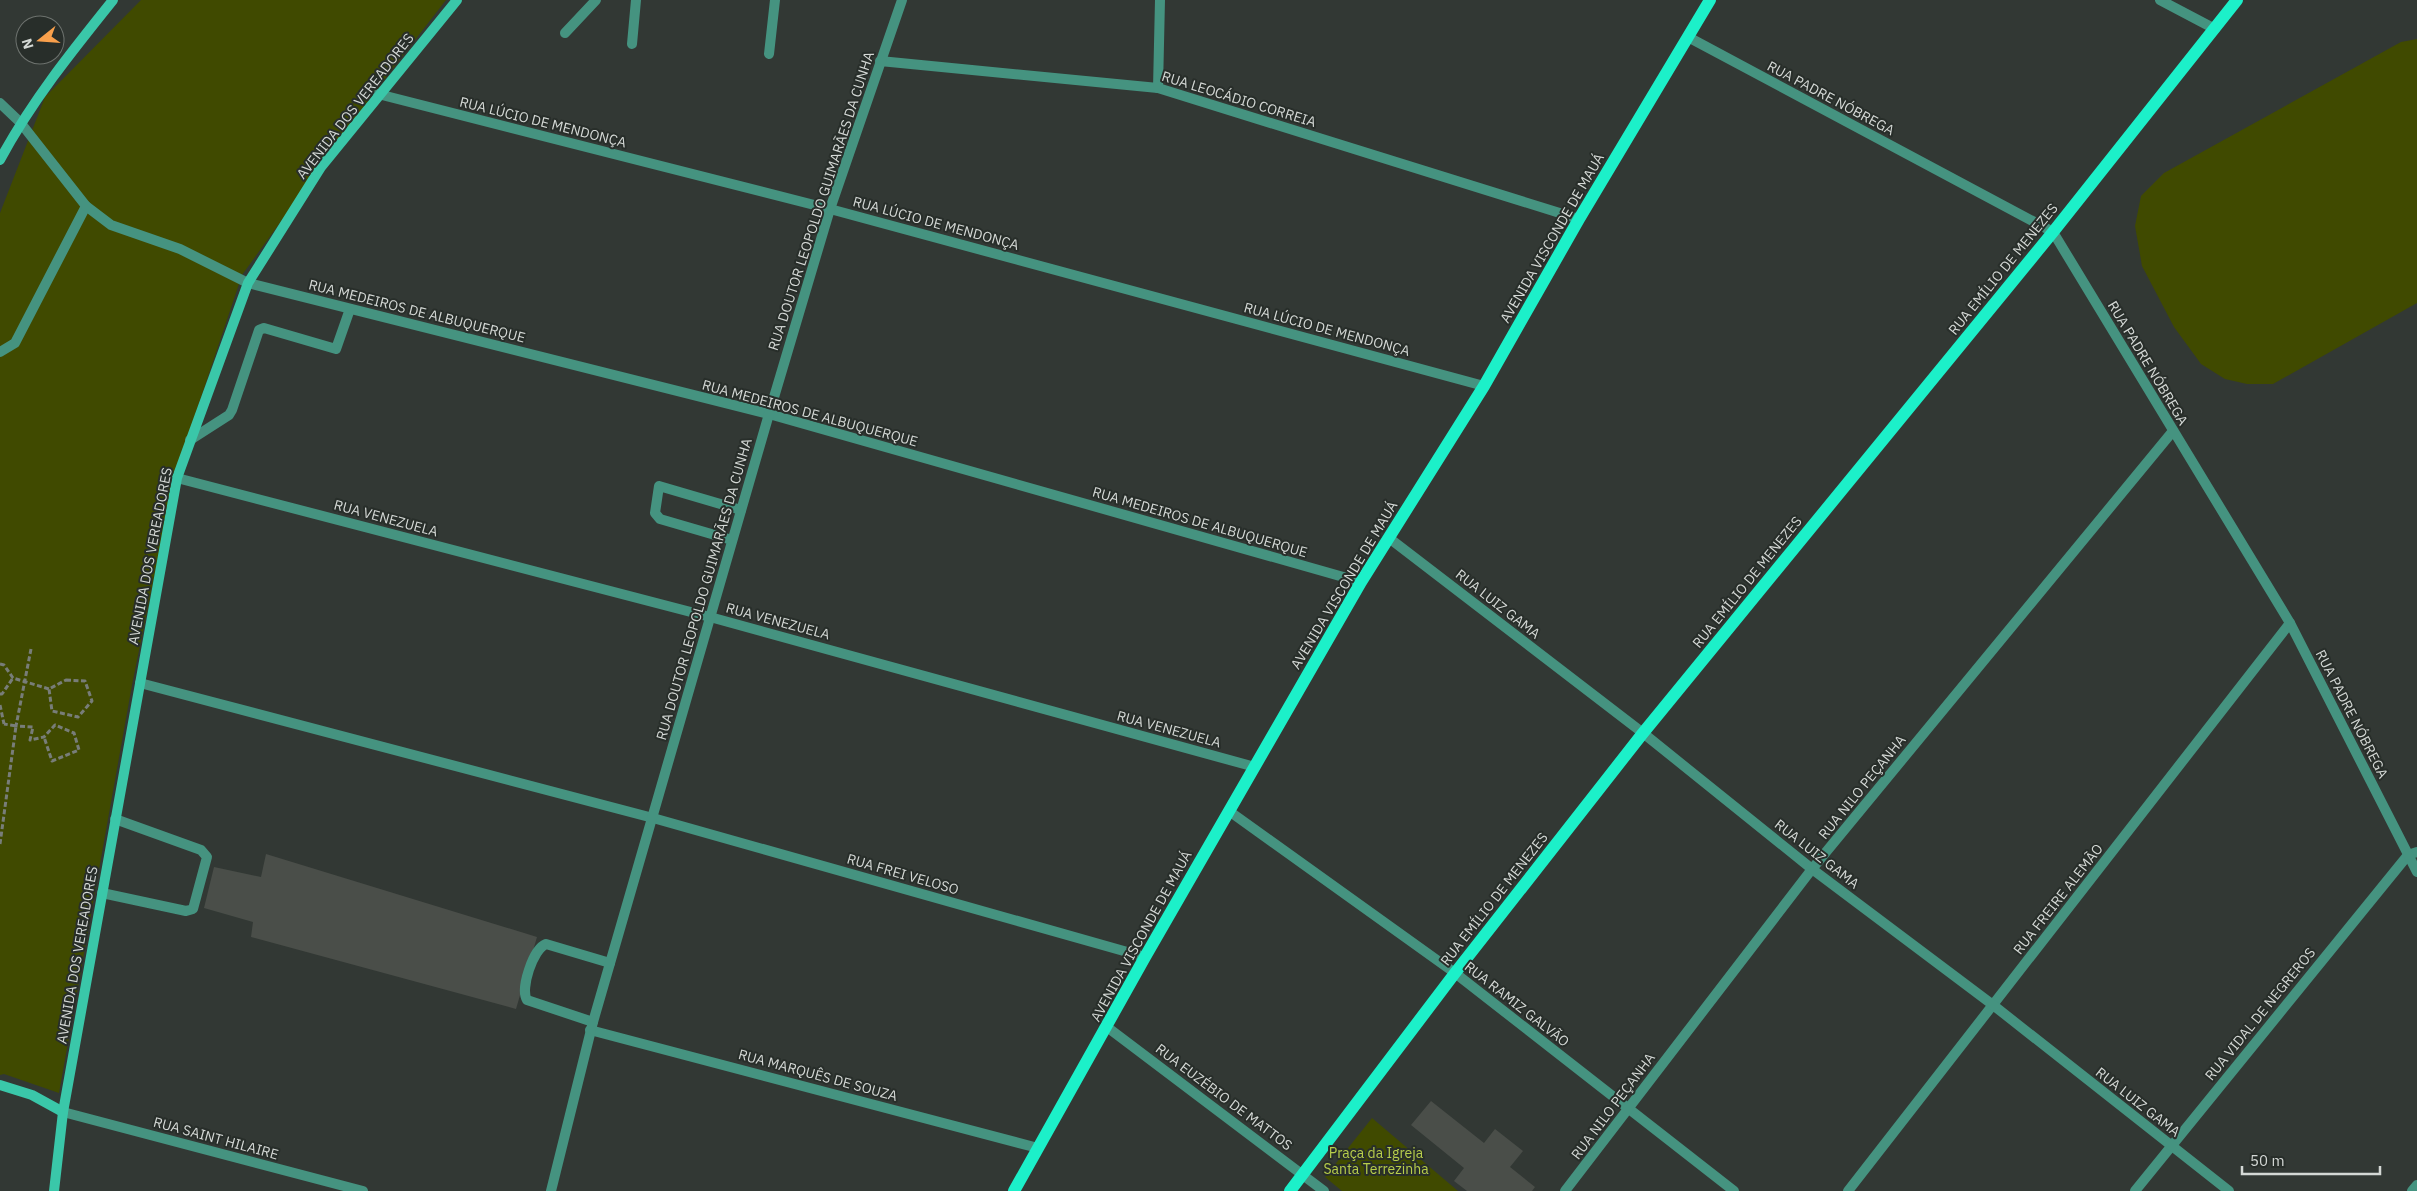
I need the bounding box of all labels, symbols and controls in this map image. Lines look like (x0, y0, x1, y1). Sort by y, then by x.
north arrow (15, 15, 65, 65)
street label: AVENIDA DOS VEREADORES (292, 29, 418, 183)
text: N (17, 36, 38, 51)
street label: RUA DOUTOR LEOPOLDO GUIMARÃES DA CUNHA (764, 49, 878, 353)
street label: RUA PADRE NÓBREGA (1764, 56, 1898, 139)
street label: RUA LEOCÁDIO CORREIA (1160, 66, 1319, 131)
street label: RUA LÚCIO DE MENDONÇA (458, 92, 628, 151)
street label: AVENIDA VISCONDE DE MAUÁ (1495, 149, 1608, 326)
street label: RUA LÚCIO DE MENDONÇA (851, 191, 1021, 254)
street label: RUA EMÍLIO DE MENEZES (1944, 199, 2062, 338)
street label: RUA MEDEIROS DE ALBUQUERQUE (307, 275, 527, 347)
street label: RUA LÚCIO DE MENDONÇA (1242, 297, 1412, 360)
street label: RUA PADRE NÓBREGA (2104, 297, 2193, 428)
street label: RUA MEDEIROS DE ALBUQUERQUE (700, 375, 920, 451)
street label: RUA DOUTOR LEOPOLDO GUIMARÃES DA CUNHA (652, 436, 756, 742)
street label: AVENIDA DOS VEREADORES (124, 466, 176, 646)
street label: RUA MEDEIROS DE ALBUQUERQUE (1090, 483, 1310, 561)
street label: RUA VENEZUELA (332, 495, 440, 541)
street label: AVENIDA VISCONDE DE MAUÁ (1286, 497, 1401, 672)
street label: RUA EMÍLIO DE MENEZES (1688, 512, 1806, 651)
street label: RUA LUIZ GAMA (1452, 565, 1544, 643)
street label: RUA VENEZUELA (724, 598, 832, 644)
street label: RUA PADRE NÓBREGA (2312, 646, 2393, 781)
street label: RUA VENEZUELA (1115, 706, 1223, 752)
street label: RUA NILO PEÇANHA (1814, 731, 1910, 843)
street label: RUA LUIZ GAMA (1771, 815, 1863, 893)
street label: RUA EMÍLIO DE MENEZES (1436, 828, 1552, 969)
street label: RUA FREIRE ALEMÃO (2009, 840, 2107, 958)
street label: AVENIDA VISCONDE DE MAUÁ (1086, 847, 1196, 1025)
street label: RUA FREI VELOSO (845, 849, 961, 899)
street label: AVENIDA DOS VEREADORES (52, 865, 102, 1045)
street label: RUA VIDAL DE NEGREROS (2201, 944, 2319, 1084)
street label: RUA RAMIZ GALVÃO (1461, 957, 1573, 1051)
street label: RUA EUZÉBIO DE MATTOS (1152, 1039, 1297, 1154)
street label: RUA MARQUÊS DE SOUZA (736, 1045, 900, 1105)
street label: RUA NILO PEÇANHA (1567, 1049, 1659, 1163)
street label: RUA LUIZ GAMA (2092, 1063, 2184, 1141)
street label: RUA SAINT HILAIRE (151, 1113, 281, 1163)
park label: Praça da Igreja Santa Terrezinha (1323, 1144, 1429, 1178)
scale bar (2242, 1144, 2380, 1176)
text: 50 m (2250, 1151, 2285, 1170)

